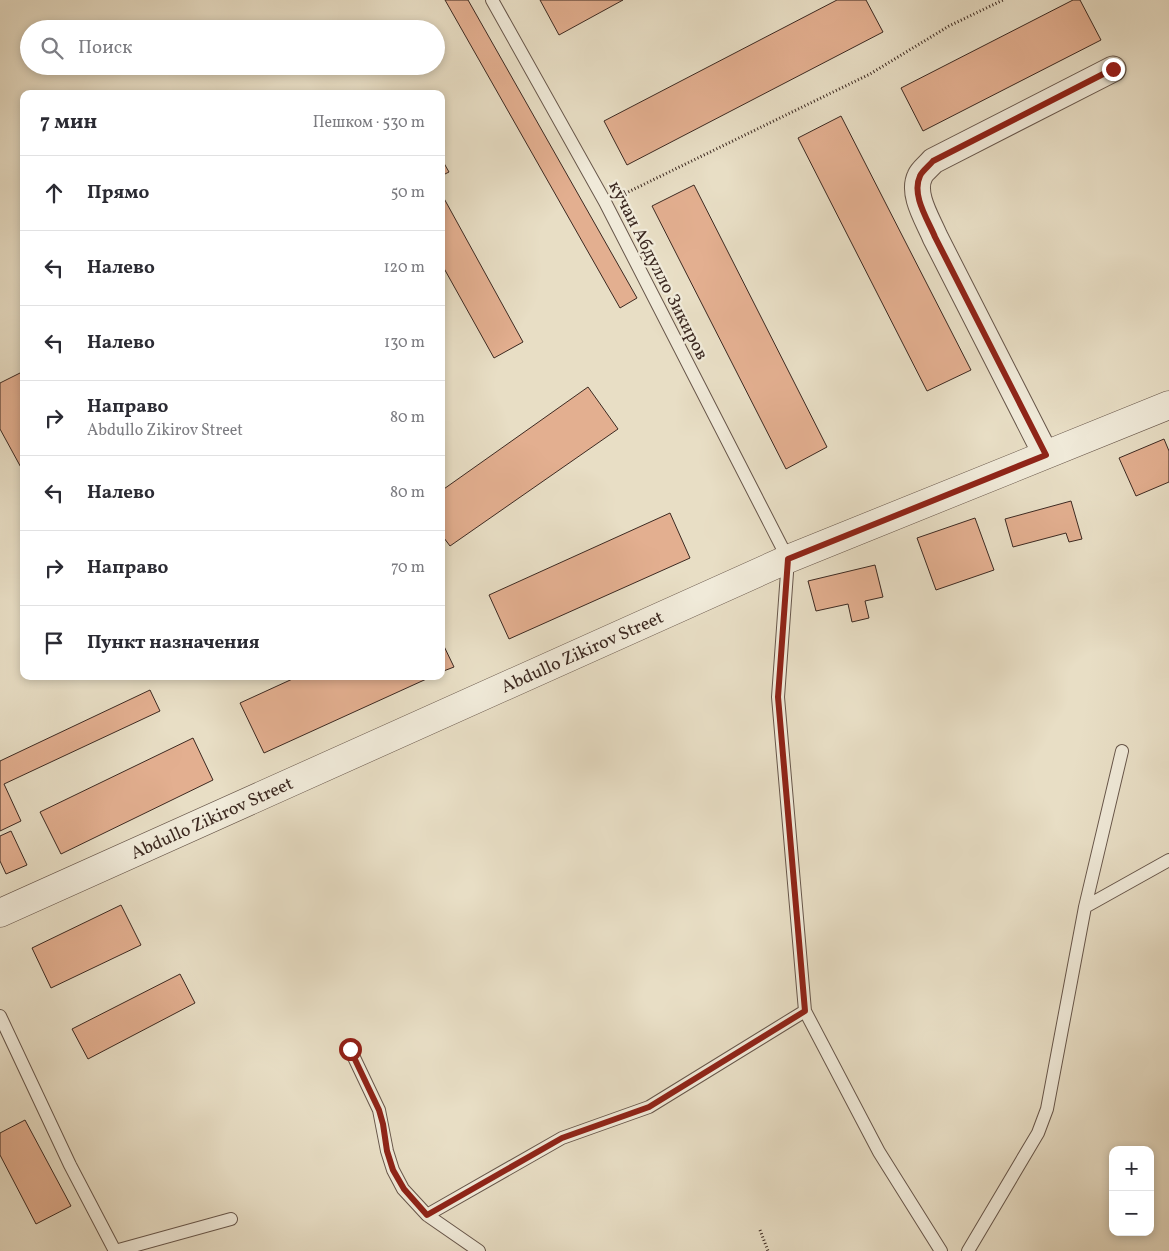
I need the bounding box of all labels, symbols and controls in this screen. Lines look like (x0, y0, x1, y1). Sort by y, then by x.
search box (20, 20, 445, 75)
icon: search (38, 34, 66, 62)
text: Поиск (78, 35, 132, 61)
route end (1102, 58, 1125, 81)
text: 7 мин (40, 108, 97, 137)
text: Пешком · 530 m (313, 112, 425, 134)
street label: кӯчаи Абдулло Зикиров (602, 177, 714, 364)
icon: ahead (40, 179, 68, 207)
text: Прямо (87, 180, 149, 206)
text: 50 m (391, 182, 425, 204)
icon: left (40, 254, 68, 282)
text: Налево (87, 255, 155, 281)
text: 120 m (383, 257, 425, 279)
icon: left (40, 329, 68, 357)
text: Налево (87, 330, 155, 356)
text: 130 m (384, 332, 425, 354)
text: Направо (87, 394, 169, 420)
icon: right (40, 404, 68, 432)
text: 80 m (390, 407, 425, 429)
text: Abdullo Zikirov Street (87, 420, 243, 442)
icon: left (40, 479, 68, 507)
text: Налево (87, 480, 155, 506)
text: 80 m (390, 482, 425, 504)
icon: right (40, 554, 68, 582)
text: Направо (87, 555, 169, 581)
text: 70 m (391, 557, 425, 579)
street label: Abdullo Zikirov Street (497, 606, 668, 700)
icon: arrive (40, 629, 68, 657)
text: Пункт назначения (87, 630, 260, 656)
street label: Abdullo Zikirov Street (127, 772, 297, 867)
route start (339, 1038, 362, 1061)
map controls (1109, 1146, 1154, 1236)
button: + (1109, 1146, 1154, 1191)
button: − (1109, 1191, 1154, 1236)

